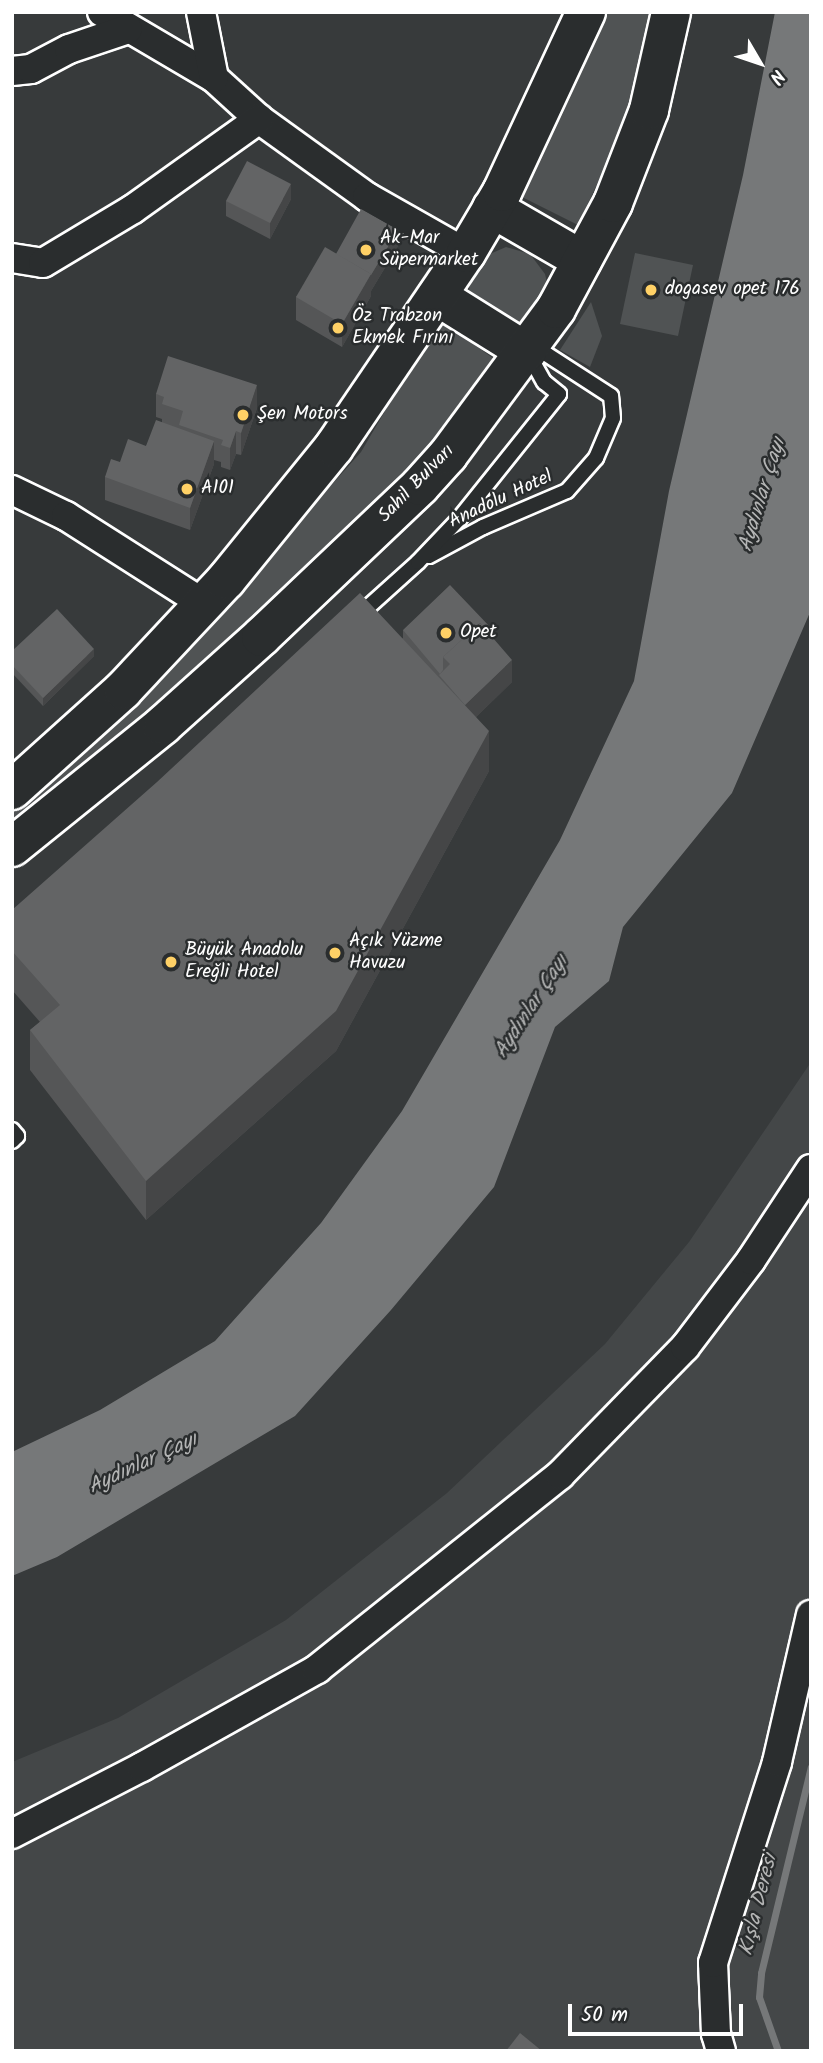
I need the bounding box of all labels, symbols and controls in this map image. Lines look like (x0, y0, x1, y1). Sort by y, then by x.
north arrow (725, 28, 795, 98)
text: N (761, 62, 792, 90)
place label: Ak-Mar Süpermarket (380, 228, 478, 272)
marker: Ak-Mar Süpermarket (358, 242, 374, 258)
place label: dogasev opet 176 (665, 279, 800, 301)
marker: dogasev opet 176 (643, 282, 659, 298)
place label: Öz Trabzon Ekmek Fırını (352, 306, 453, 350)
marker: Öz Trabzon Ekmek Fırını (330, 320, 346, 336)
place label: Şen Motors (257, 404, 347, 426)
marker: Şen Motors (235, 407, 251, 423)
water label: Aydınlar Çayı (734, 435, 792, 555)
street label: Sahil Bulvarı (374, 440, 460, 528)
street label: Anadolu Hotel (445, 466, 557, 534)
place label: A101 (201, 478, 234, 500)
marker: A101 (179, 481, 195, 497)
place label: Opet (460, 622, 497, 644)
marker: Opet (438, 625, 454, 641)
place label: Açık Yüzme Havuzu (349, 931, 443, 975)
place label: Büyük Anadolu Ereğli Hotel (185, 940, 303, 984)
marker: Açık Yüzme Havuzu (327, 945, 343, 961)
water label: Aydınlar Çayı (489, 951, 575, 1063)
marker: Büyük Anadolu Ereğli Hotel (163, 954, 179, 970)
water label: Aydınlar Çayı (84, 1428, 202, 1500)
water label: Kışla Deresi (734, 1852, 784, 1958)
scale bar (571, 1990, 746, 2034)
text: 50 m (581, 1999, 628, 2032)

